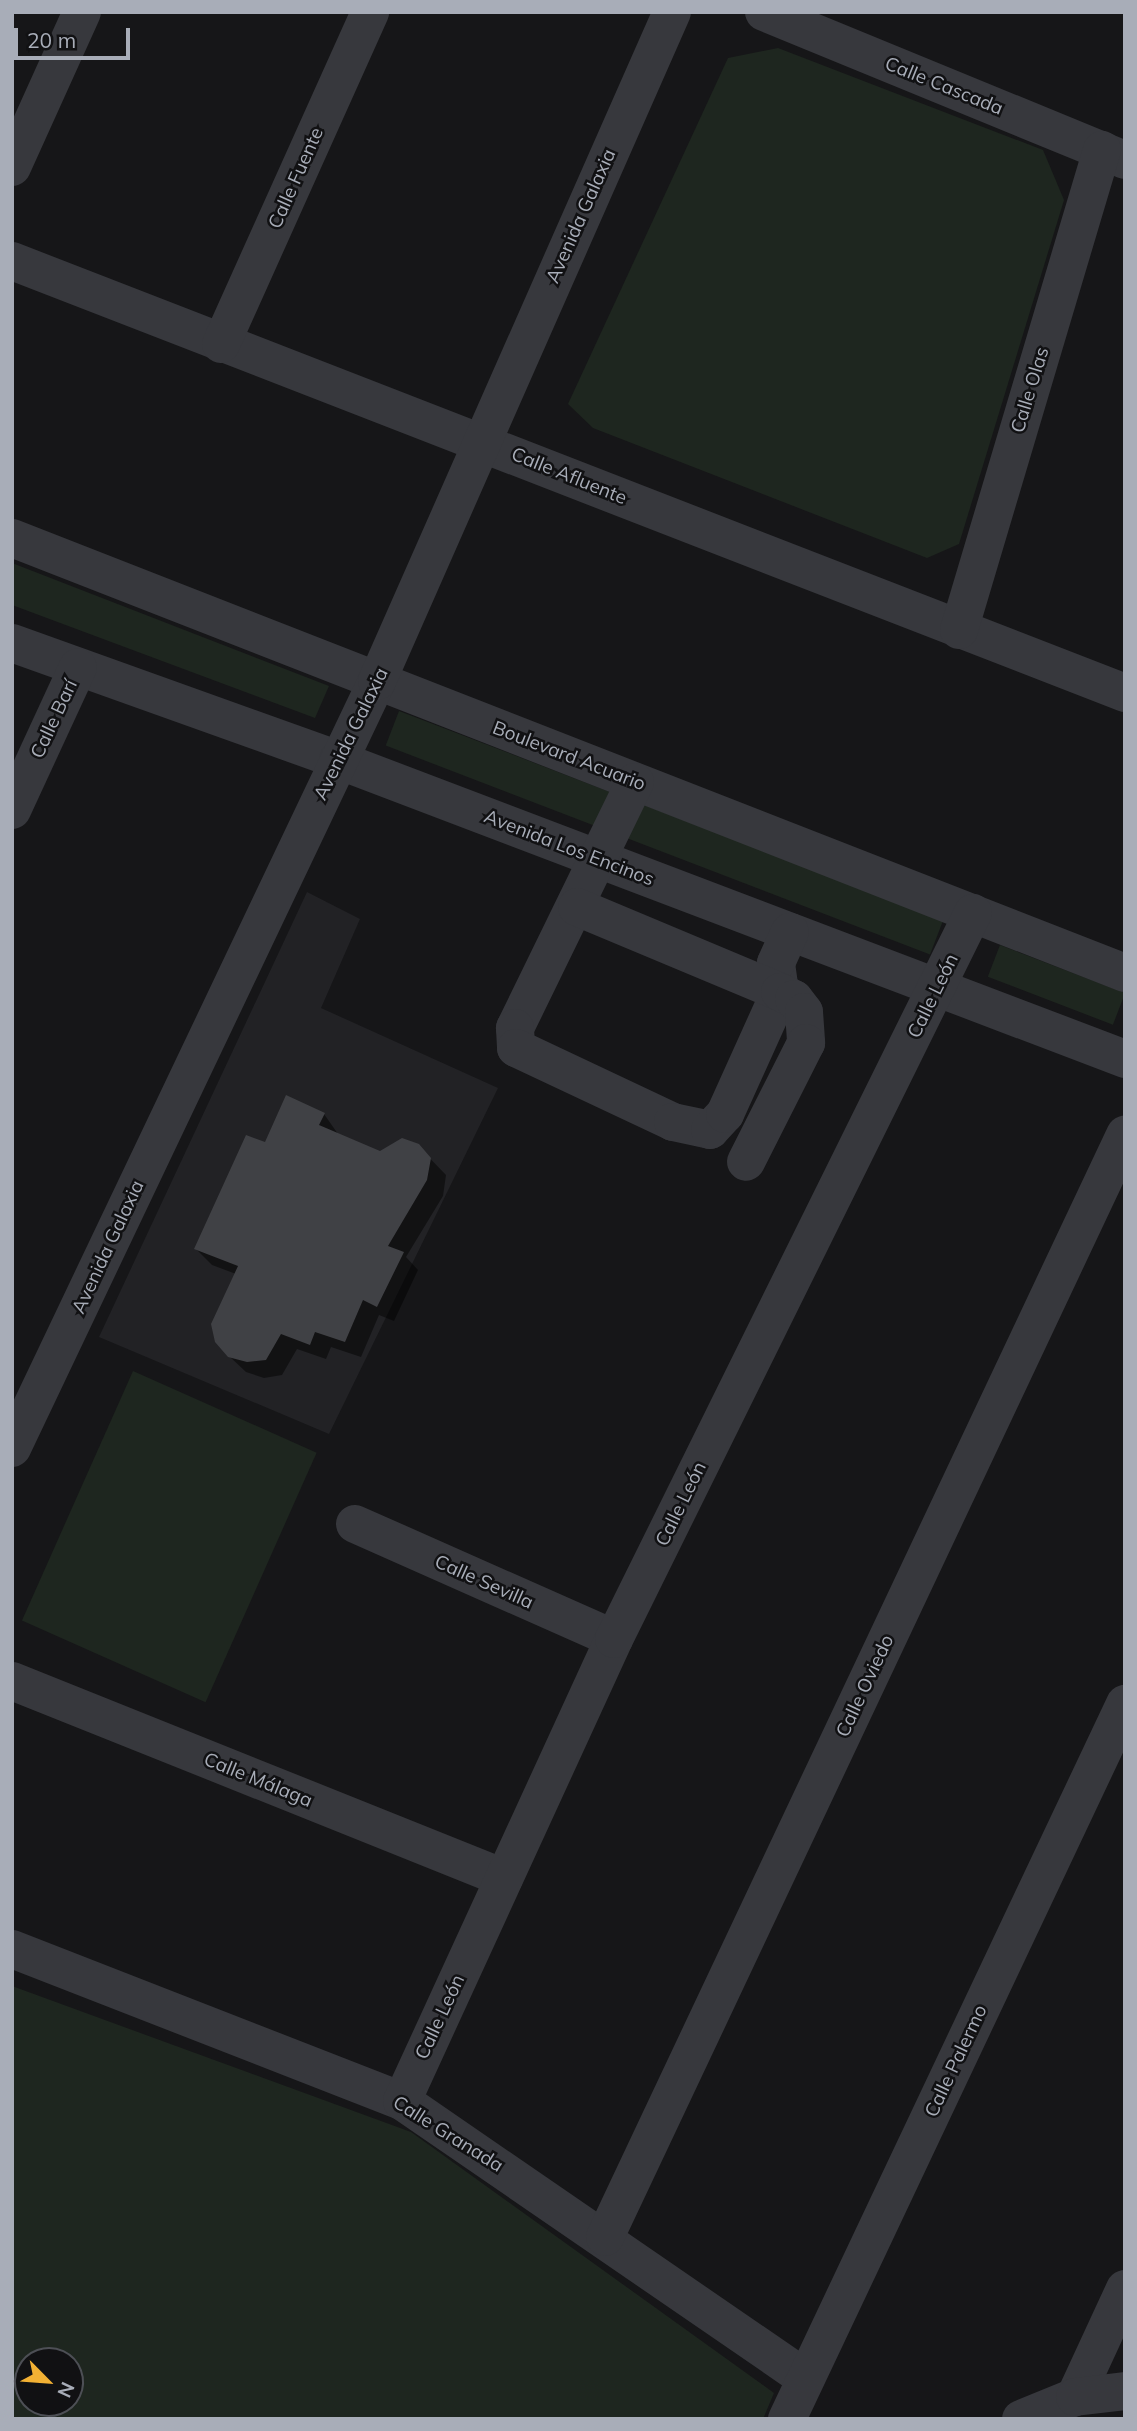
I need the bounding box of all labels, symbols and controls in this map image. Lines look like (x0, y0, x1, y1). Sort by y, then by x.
scale bar (18, 14, 133, 58)
text: 20 m (27, 27, 76, 53)
street label: Calle Cascada (882, 52, 1006, 120)
street label: Calle Fuente (264, 124, 328, 232)
street label: Avenida Galaxia (541, 145, 621, 287)
street label: Calle Olas (1006, 344, 1054, 436)
street label: Calle Afluente (508, 442, 630, 510)
street label: Avenida Galaxia (309, 664, 393, 804)
street label: Calle Barí (26, 676, 82, 762)
street label: Boulevard Acuario (489, 716, 649, 796)
street label: Avenida Los Encinos (481, 805, 657, 891)
street label: Calle León (903, 950, 963, 1042)
street label: Avenida Galaxia (67, 1177, 149, 1317)
street label: Calle León (651, 1458, 711, 1550)
street label: Calle Sevilla (431, 1550, 537, 1614)
street label: Calle Oviedo (831, 1631, 899, 1741)
street label: Calle Málaga (200, 1748, 316, 1812)
street label: Calle León (410, 1971, 470, 2063)
street label: Calle Palermo (920, 2001, 992, 2121)
street label: Calle Granada (389, 2091, 507, 2177)
north arrow (14, 2347, 84, 2417)
text: N (52, 2378, 80, 2402)

